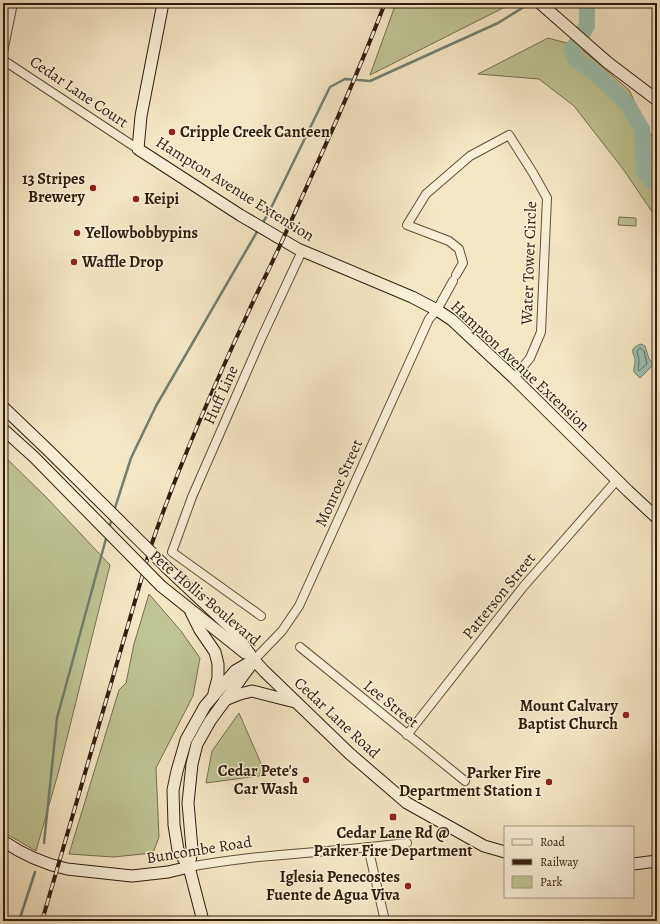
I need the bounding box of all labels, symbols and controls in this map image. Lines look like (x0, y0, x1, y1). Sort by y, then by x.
street label: Cedar Lane Court (25, 51, 133, 133)
place label: Cripple Creek Canteen (180, 121, 330, 143)
marker: Cripple Creek Canteen (167, 127, 177, 137)
street label: Hampton Avenue Extension (152, 131, 319, 247)
place label: 13 Stripes Brewery (22, 168, 86, 208)
marker: 13 Stripes Brewery (88, 183, 98, 193)
place label: Keipi (144, 188, 180, 210)
marker: Keipi (131, 194, 141, 204)
street label: Water Tower Circle (516, 201, 542, 326)
place label: Yellowbobbypins (84, 222, 198, 244)
marker: Yellowbobbypins (72, 228, 82, 238)
place label: Waffle Drop (81, 251, 164, 273)
marker: Waffle Drop (69, 257, 79, 267)
street label: Hampton Avenue Extension (446, 296, 595, 437)
street label: Huff Line (198, 362, 244, 428)
street label: Monroe Street (310, 436, 368, 530)
street label: Pete Hollis Boulevard (145, 545, 265, 651)
street label: Patterson Street (457, 548, 541, 644)
street label: Cedar Lane Road (289, 672, 385, 764)
street label: Lee Street (359, 675, 423, 733)
place label: Mount Calvary Baptist Church (518, 695, 619, 735)
marker: Mount Calvary Baptist Church (621, 710, 631, 720)
place label: Cedar Pete's Car Wash (218, 760, 298, 800)
place label: Parker Fire Department Station 1 (399, 762, 541, 802)
marker: Cedar Pete's Car Wash (301, 775, 311, 785)
marker: Parker Fire Department Station 1 (544, 777, 554, 787)
marker: Cedar Lane Rd @ Parker Fire Department (388, 812, 398, 822)
place label: Cedar Lane Rd @ Parker Fire Department (314, 822, 473, 862)
legend (504, 826, 634, 898)
street label: Buncombe Road (145, 831, 254, 869)
text: Road (540, 834, 566, 850)
text: Railway (540, 854, 579, 870)
place label: Iglesia Penecostes Fuente de Agua Viva (266, 866, 400, 906)
text: Park (540, 874, 563, 890)
marker: Iglesia Penecostes Fuente de Agua Viva (403, 881, 413, 891)

